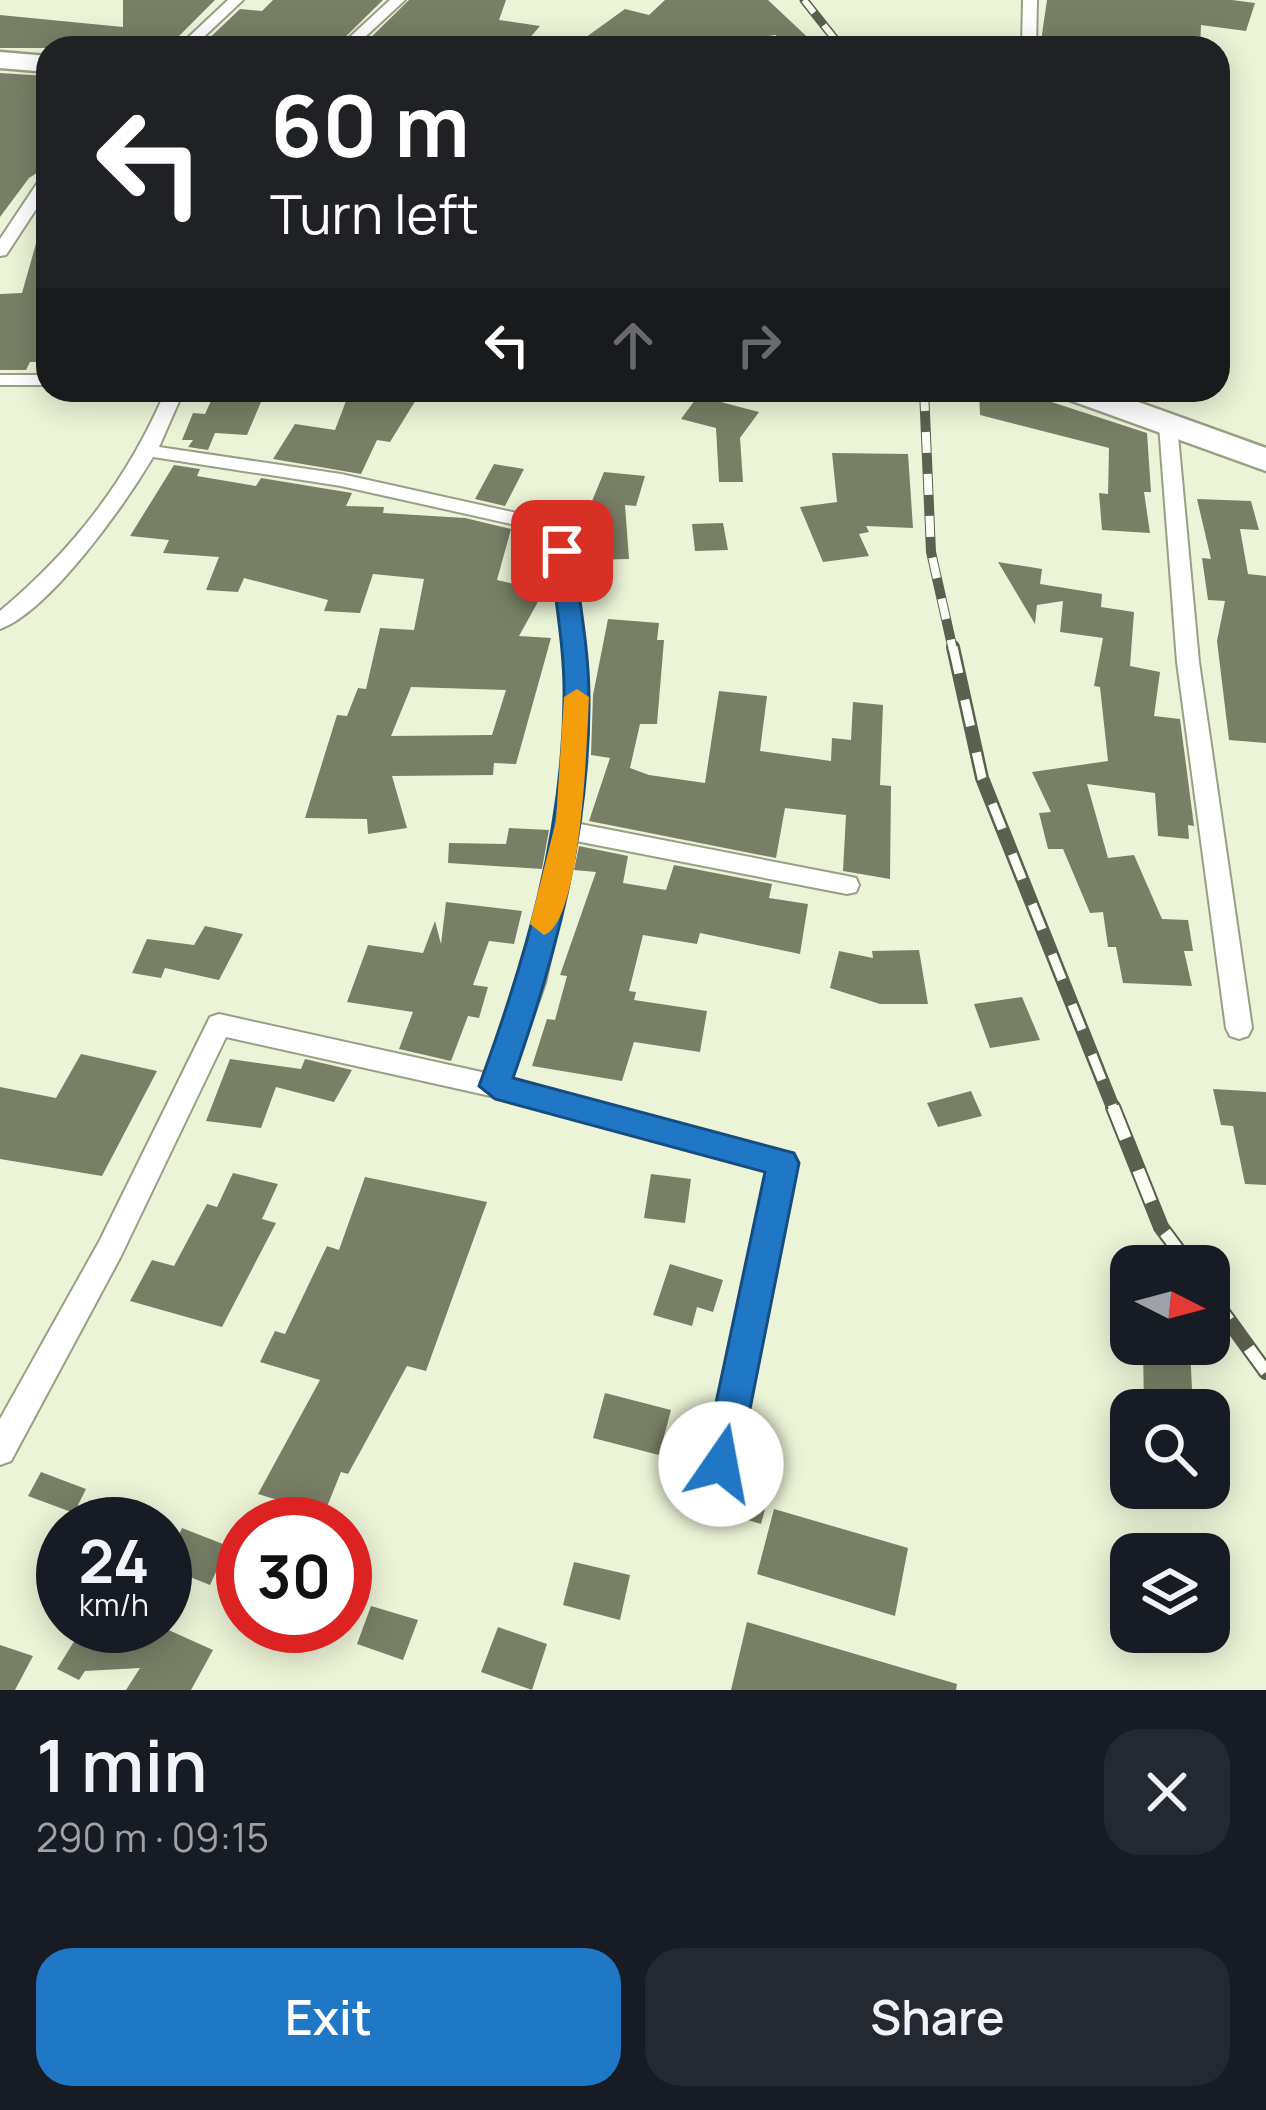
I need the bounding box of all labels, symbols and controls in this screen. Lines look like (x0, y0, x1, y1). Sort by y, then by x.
text: 60 m (270, 67, 470, 182)
icon: left (72, 84, 228, 240)
text: Turn left (270, 176, 479, 250)
icon: left (474, 312, 540, 378)
icon: ahead (600, 312, 666, 378)
icon: right (726, 312, 792, 378)
pin (511, 500, 613, 602)
icon: arrive (529, 518, 595, 584)
north arrow (1110, 1245, 1230, 1365)
map controls (1110, 1245, 1230, 1653)
button: search (1110, 1389, 1230, 1509)
position arrow (658, 1401, 784, 1527)
speed limit sign: 30 (216, 1497, 372, 1653)
text: 24 (78, 1519, 150, 1601)
button: layers (1110, 1533, 1230, 1653)
text: km/h (79, 1584, 149, 1625)
text: 1 min (36, 1715, 208, 1814)
button: close (1104, 1729, 1230, 1855)
text: 290 m · 09:15 (36, 1810, 269, 1864)
button: Exit (36, 1948, 621, 2086)
button: Share (645, 1948, 1230, 2086)

